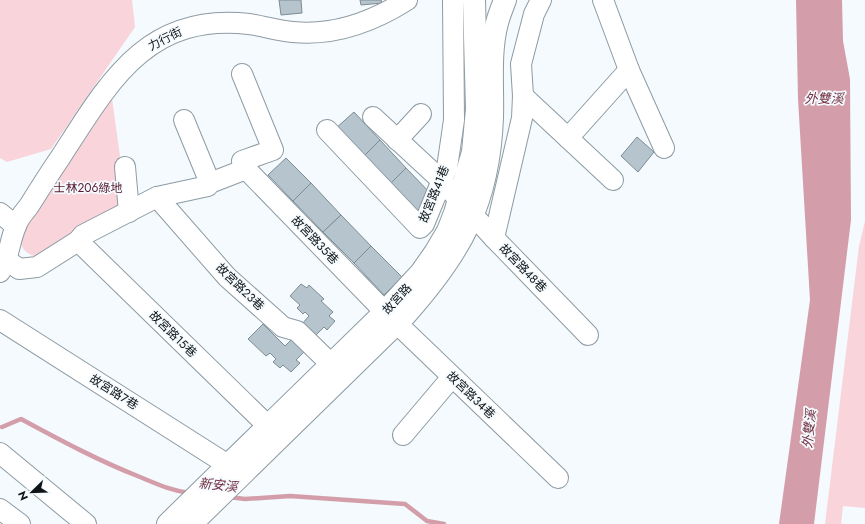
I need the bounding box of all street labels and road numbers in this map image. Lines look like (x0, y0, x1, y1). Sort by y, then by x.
street label: 力行街 (145, 23, 185, 55)
street label: 故宮路41巷 (414, 163, 454, 225)
street label: 故宮路35巷 (287, 212, 343, 268)
street label: 故宮路48巷 (495, 240, 551, 296)
street label: 故宮路23巷 (212, 259, 268, 315)
street label: 故宮路 (378, 280, 416, 318)
street label: 故宮路15巷 (145, 307, 201, 361)
street label: 故宮路34巷 (443, 367, 499, 423)
street label: 故宮路7巷 (86, 370, 142, 414)

